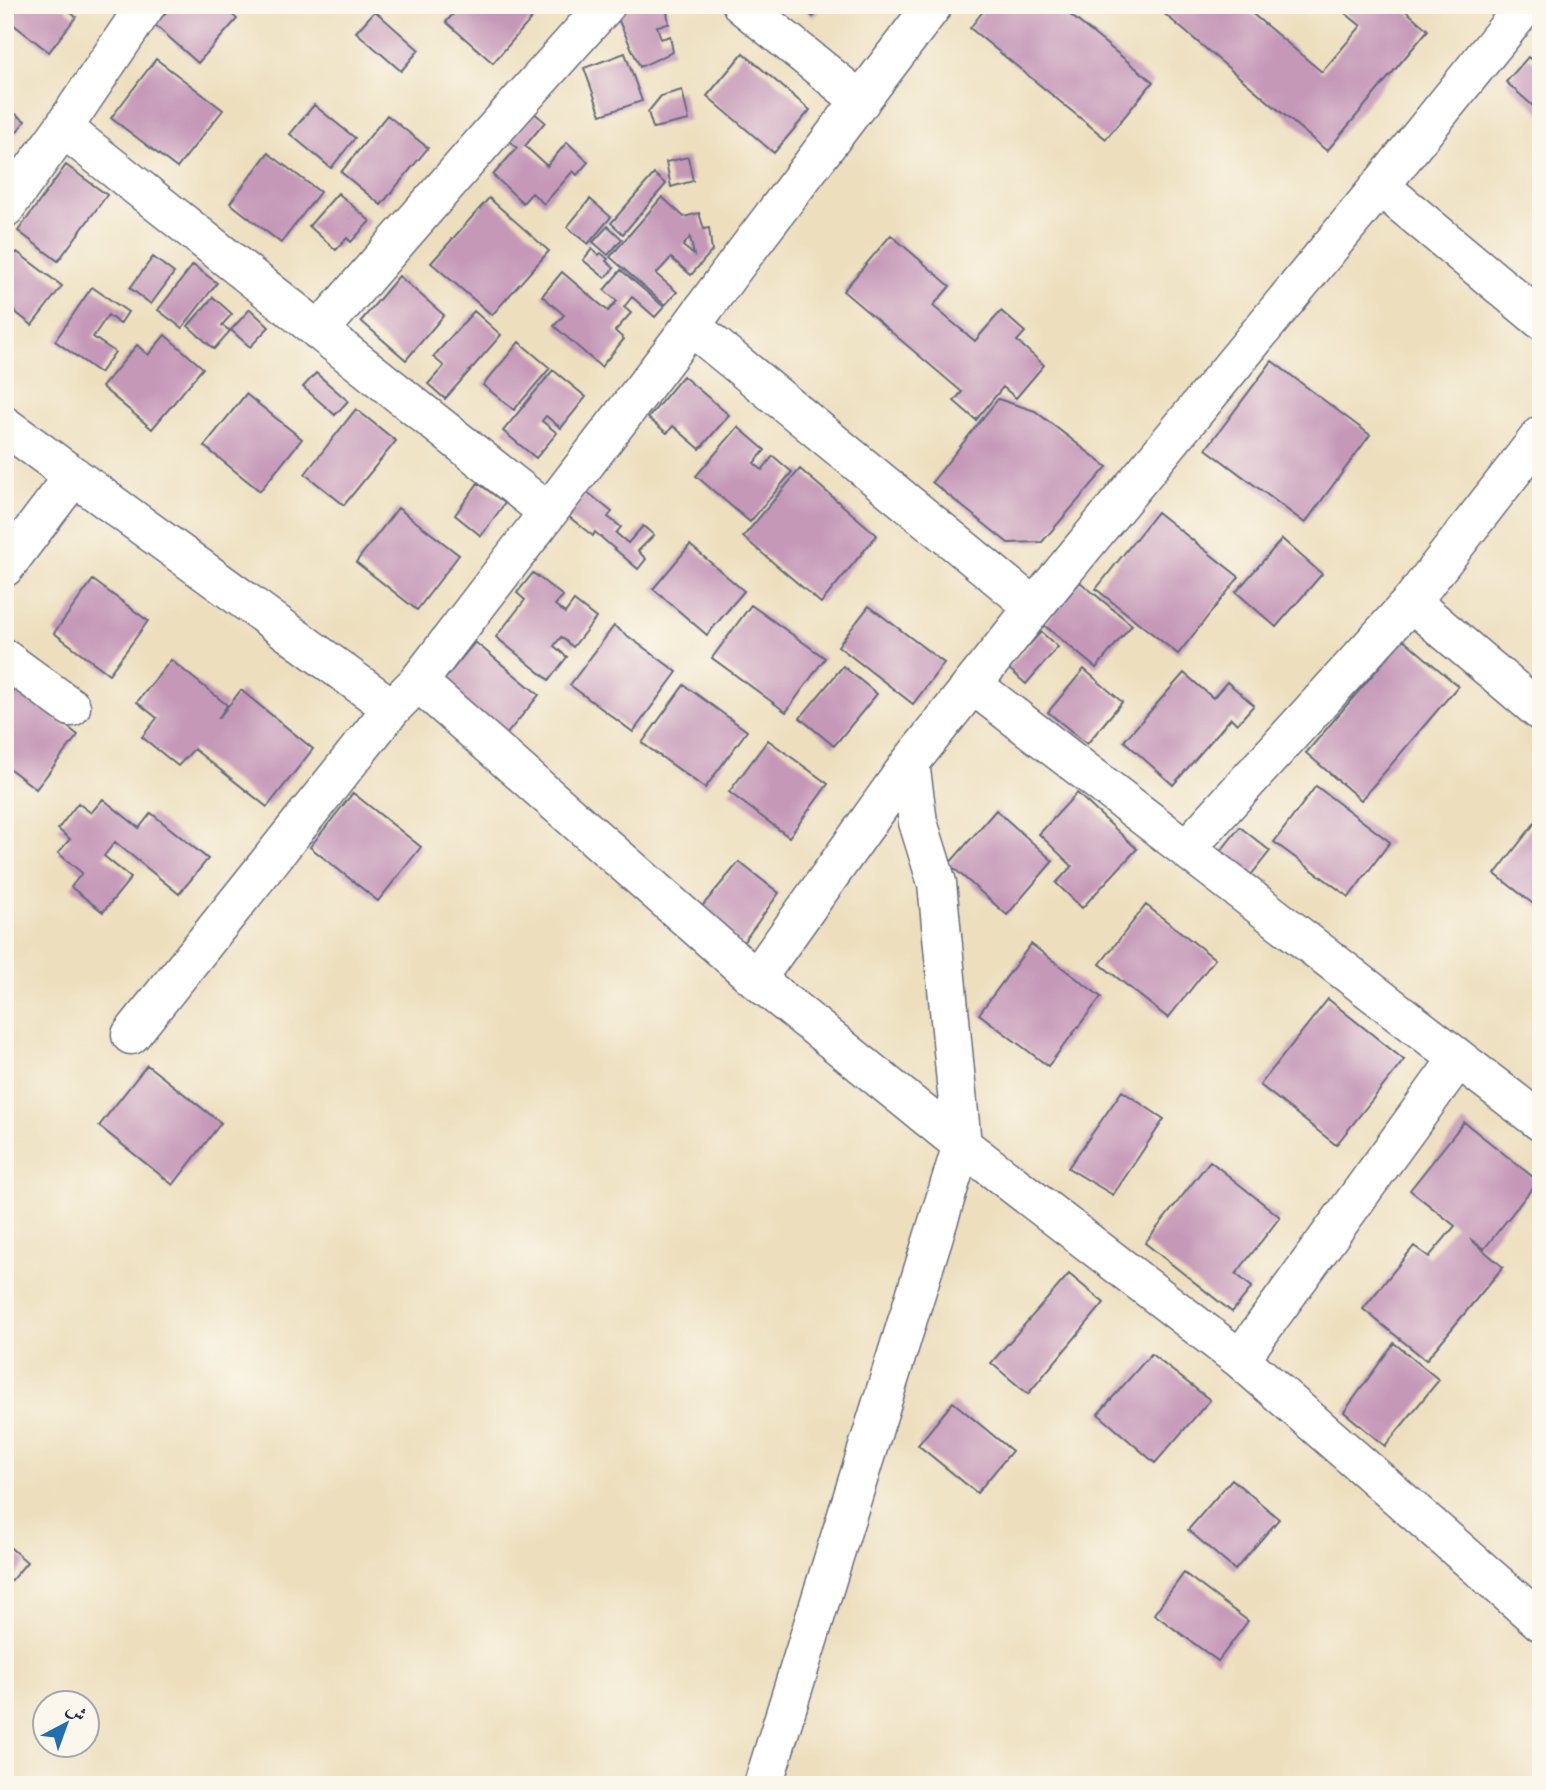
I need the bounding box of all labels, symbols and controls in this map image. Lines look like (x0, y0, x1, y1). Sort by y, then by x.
north arrow (32, 1688, 102, 1758)
text: ش (62, 1697, 91, 1727)

